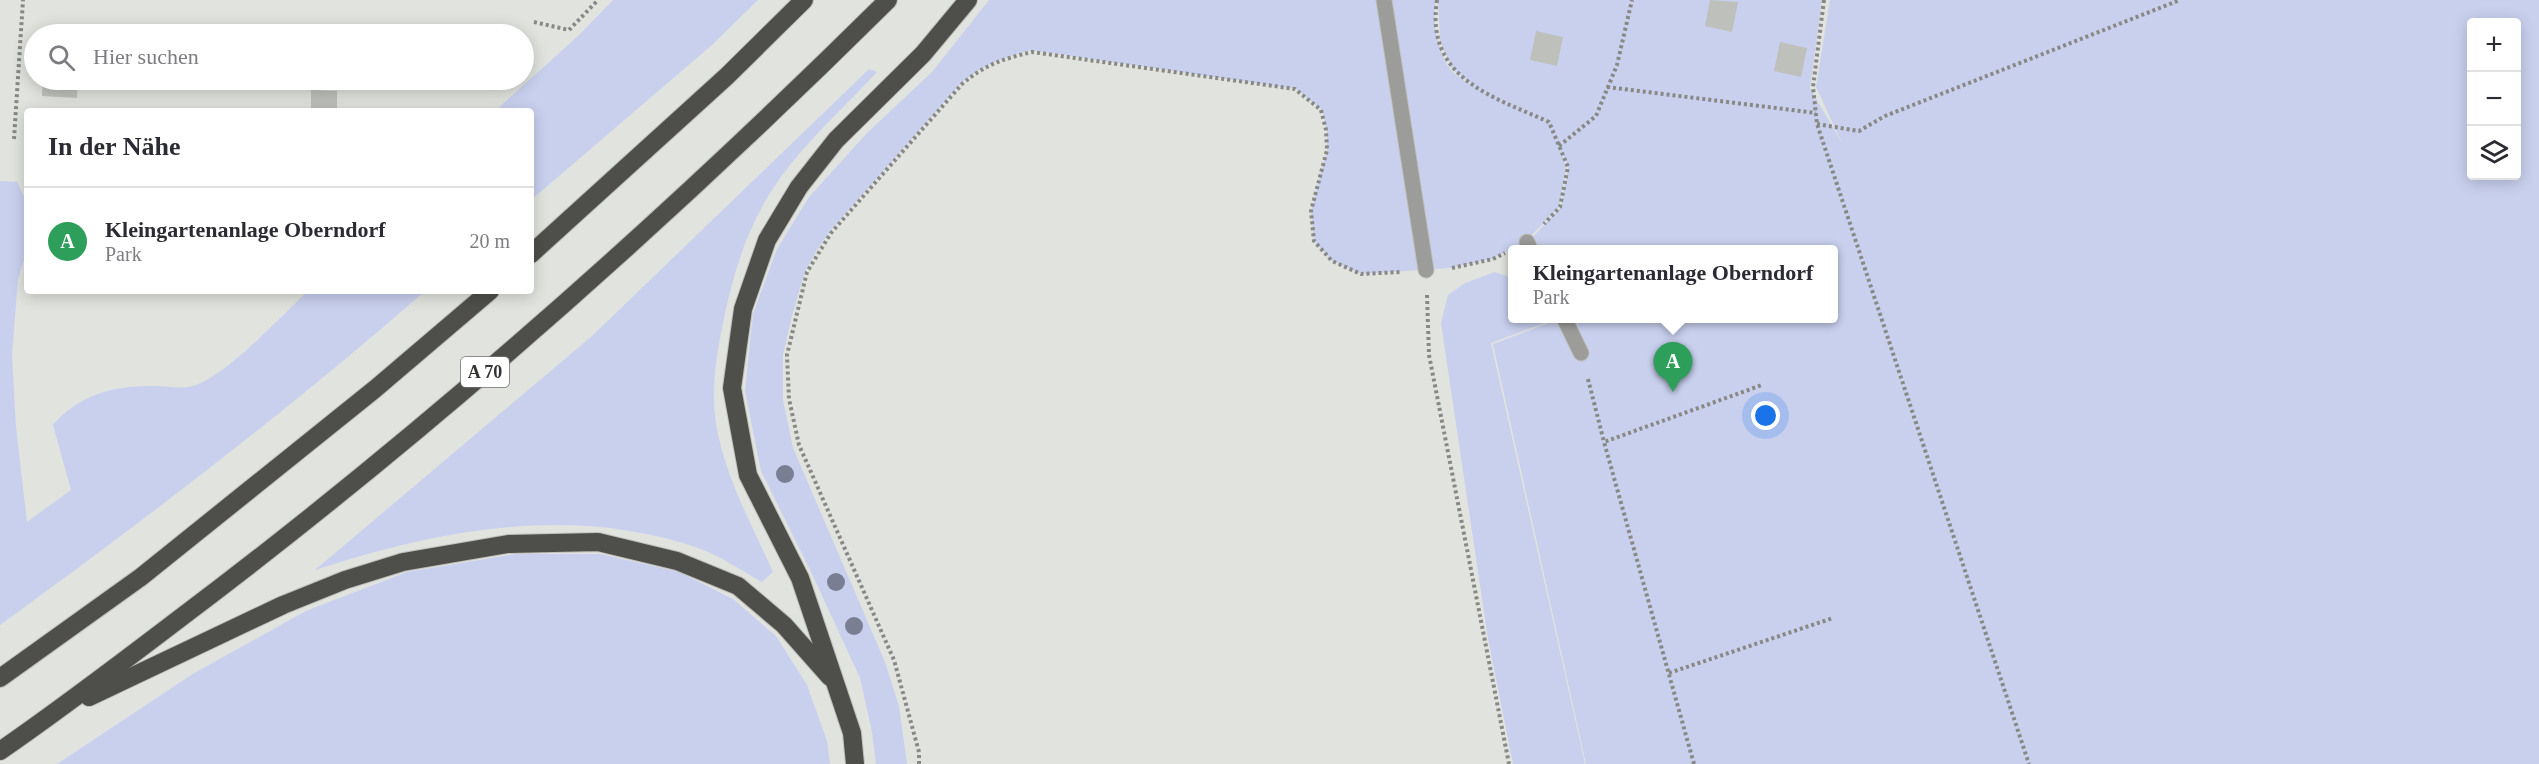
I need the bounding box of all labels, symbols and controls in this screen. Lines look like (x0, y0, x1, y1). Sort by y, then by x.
map controls (2467, 18, 2521, 180)
button: + (2467, 18, 2521, 72)
search box (24, 24, 534, 90)
icon: search (45, 41, 78, 74)
text: Hier suchen (93, 44, 199, 69)
button: − (2467, 72, 2521, 126)
button: layers (2467, 126, 2521, 180)
text: In der Nähe (48, 132, 180, 161)
text: Kleingartenanlage Oberndorf (105, 217, 385, 242)
text: A (60, 230, 75, 252)
text: 20 m (469, 230, 510, 252)
text: Park (105, 243, 142, 265)
popup (1508, 245, 1838, 323)
text: Kleingartenanlage Oberndorf (1533, 260, 1813, 285)
text: Park (1533, 286, 1569, 308)
pin: A (1654, 342, 1692, 392)
road number: A 70 (461, 357, 509, 387)
your location (1751, 401, 1780, 430)

